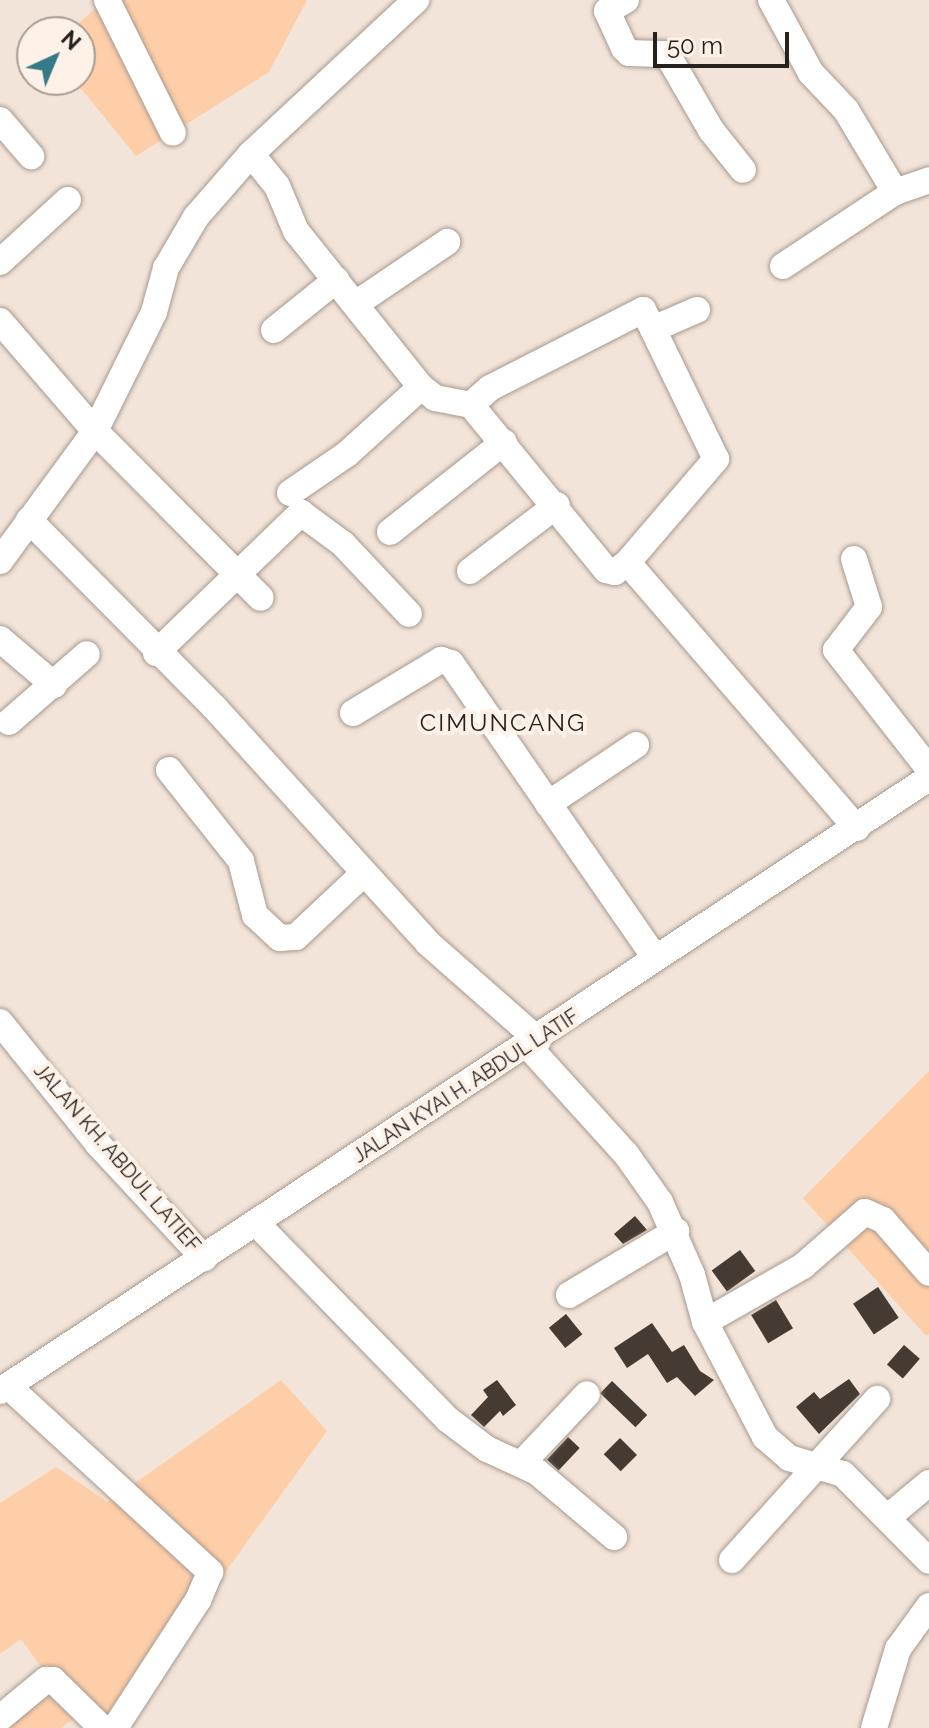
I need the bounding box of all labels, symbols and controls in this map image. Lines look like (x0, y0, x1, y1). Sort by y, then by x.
north arrow (16, 16, 96, 96)
scale bar (657, 16, 793, 66)
text: N (56, 25, 86, 55)
text: 50 m (667, 31, 723, 60)
district label: CIMUNCANG (420, 709, 586, 737)
street label: JALAN KYAI H. ABDUL LATIF (348, 1004, 584, 1168)
street label: JALAN KH. ABDUL LATIEF (28, 1058, 206, 1258)

